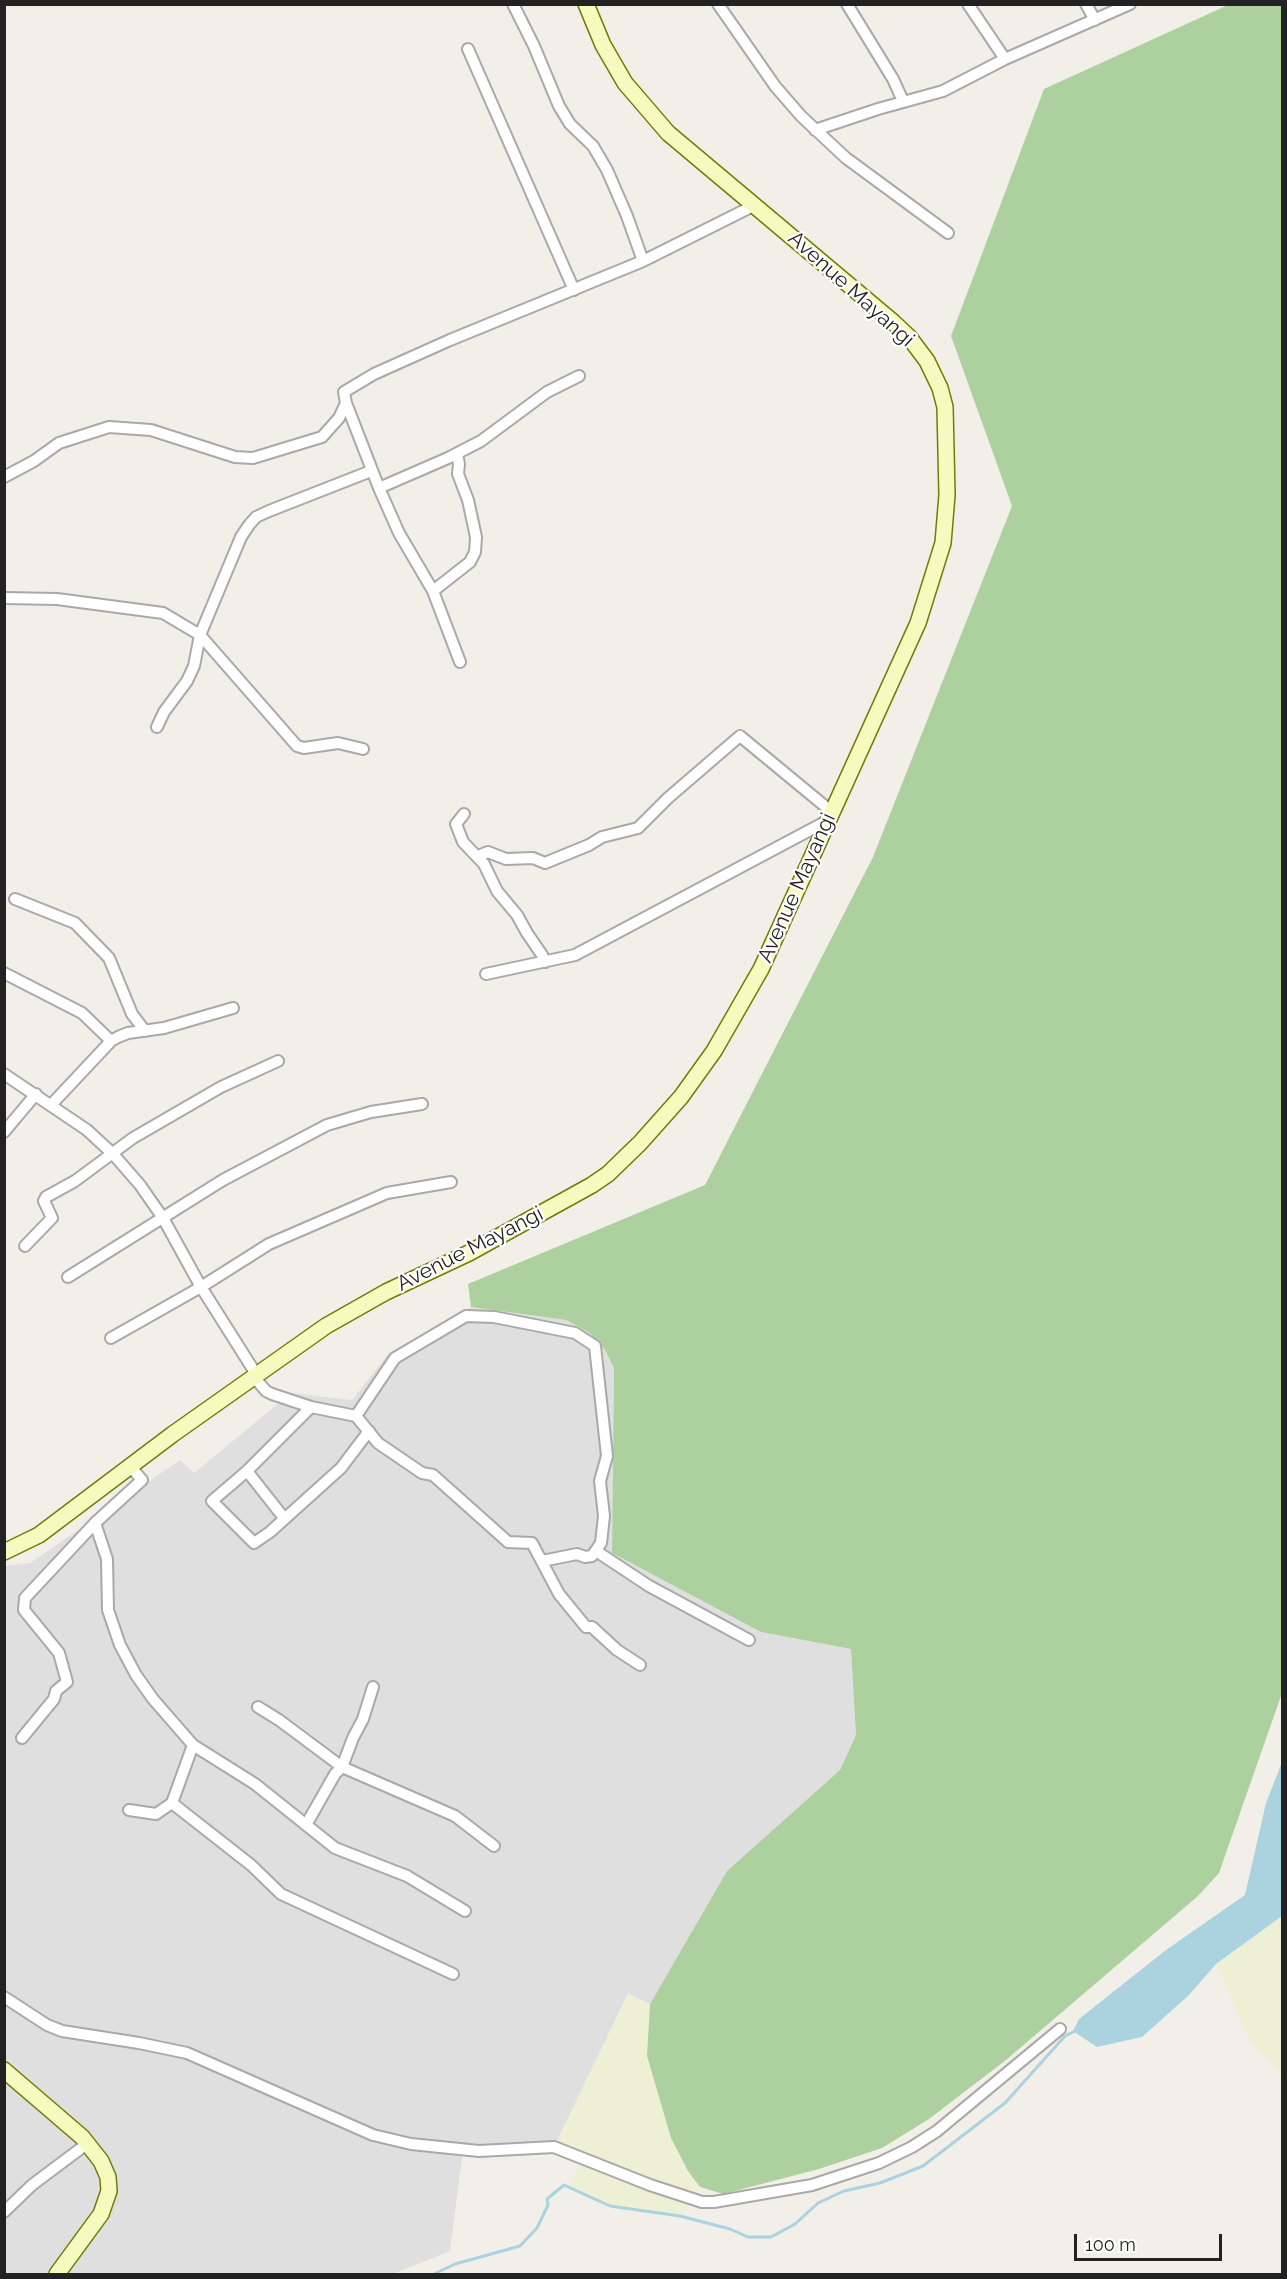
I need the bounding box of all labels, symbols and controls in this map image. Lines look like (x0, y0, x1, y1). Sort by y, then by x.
street label: Avenue Mayangi (783, 226, 919, 352)
street label: Avenue Mayangi (753, 809, 841, 967)
street label: Avenue Mayangi (393, 1201, 547, 1297)
scale bar (1077, 2222, 1226, 2260)
text: 100 m (1085, 2234, 1136, 2255)

